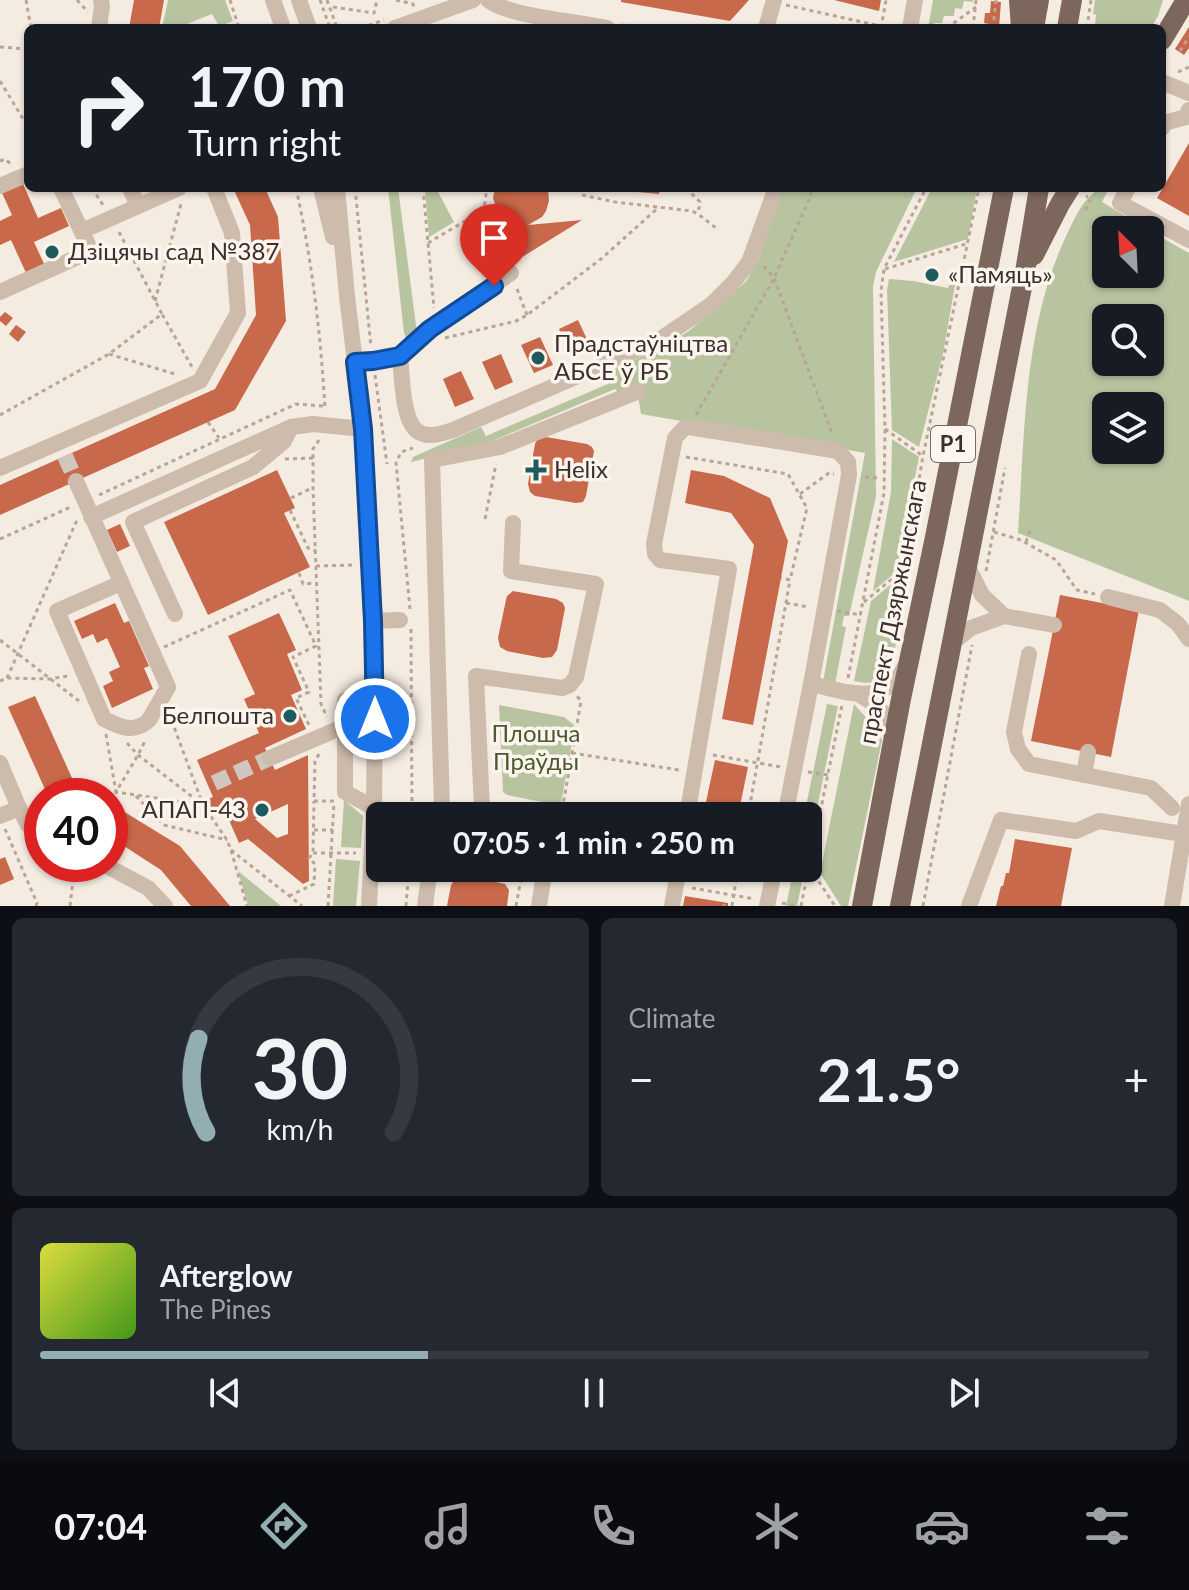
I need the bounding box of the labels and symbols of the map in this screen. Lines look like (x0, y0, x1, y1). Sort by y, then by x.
pin (460, 204, 528, 286)
north arrow (1092, 216, 1164, 288)
place label: Дзіцячы сад №387 (68, 236, 279, 265)
marker: Дзіцячы сад №387 (43, 243, 61, 261)
place label: «Памяць» (948, 259, 1053, 288)
marker: «Памяць» (923, 266, 941, 284)
place label: Прадстаўніцтва АБСЕ ў РБ (554, 328, 728, 385)
marker: Прадстаўніцтва АБСЕ ў РБ (529, 349, 547, 367)
road number: Р1 (931, 426, 975, 462)
place label: Helix (554, 454, 608, 483)
marker: Helix (525, 459, 547, 481)
street label: праспект Дзяржынскага (852, 477, 931, 746)
position arrow (333, 677, 417, 761)
place label: Белпошта (162, 700, 274, 729)
marker: Белпошта (281, 707, 299, 725)
park label: Плошча Праўды (491, 718, 581, 775)
speed limit sign: 40 (24, 778, 128, 882)
place label: АПАП-43 (142, 794, 246, 823)
marker: АПАП-43 (253, 801, 271, 819)

